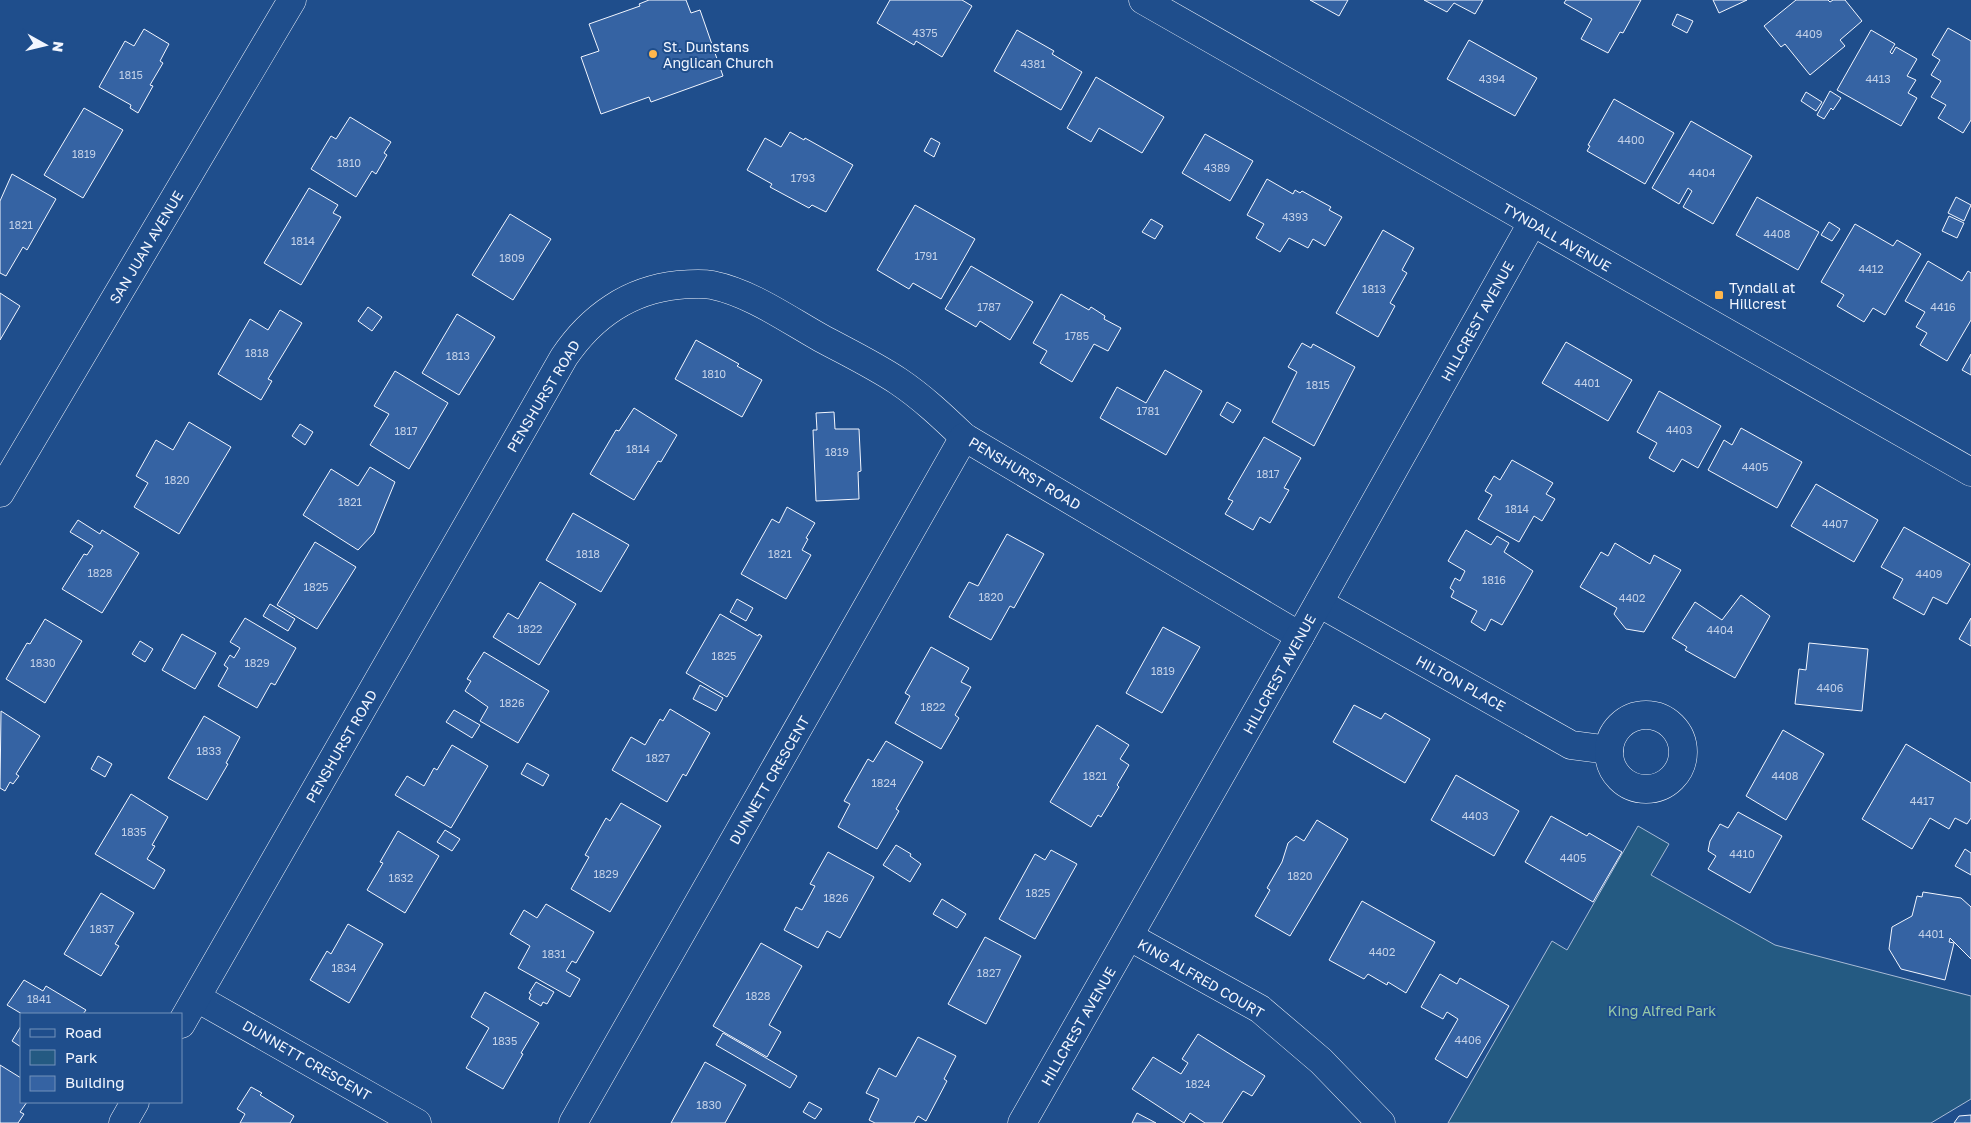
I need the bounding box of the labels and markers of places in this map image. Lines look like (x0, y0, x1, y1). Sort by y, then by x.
place label: St. Dunstans Anglican Church (663, 38, 774, 71)
marker: St. Dunstans Anglican Church (647, 48, 659, 60)
place label: Tyndall at Hillcrest (1729, 279, 1795, 312)
marker: Tyndall at Hillcrest (1713, 289, 1725, 301)

